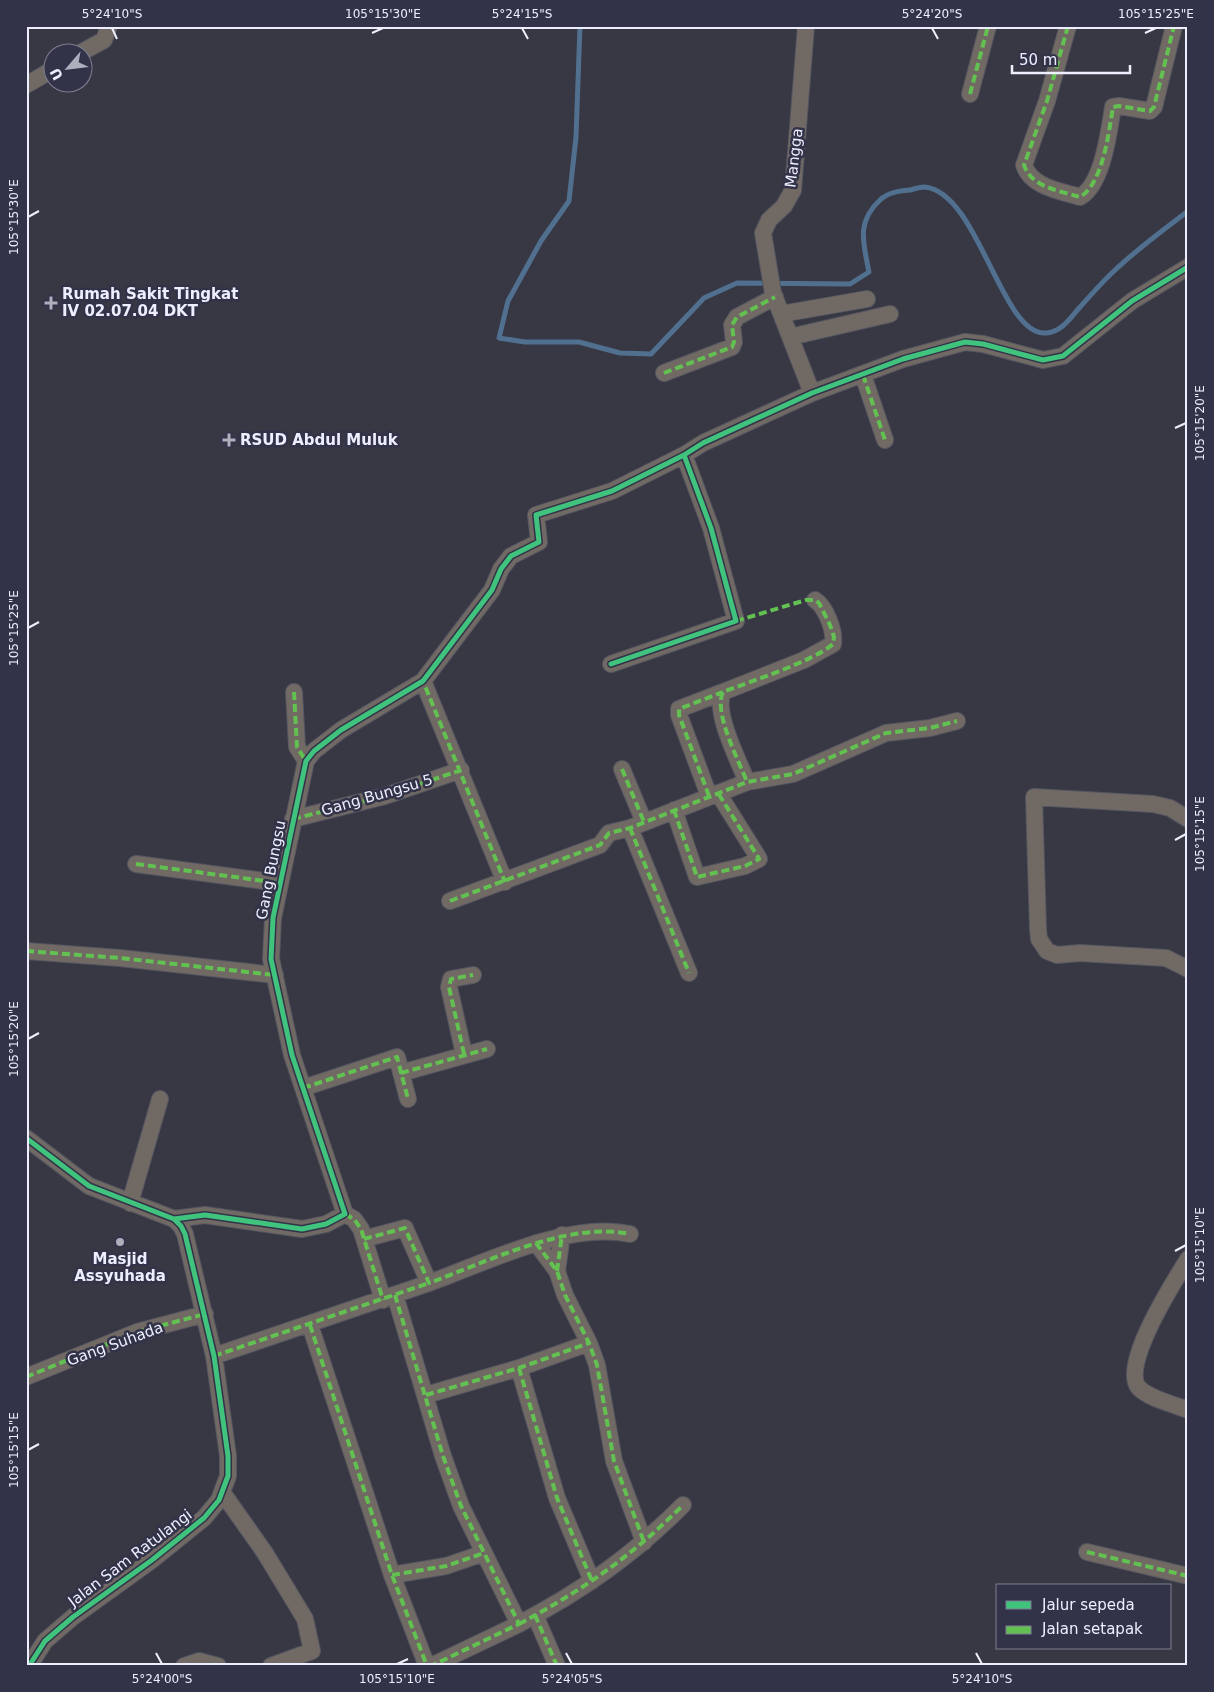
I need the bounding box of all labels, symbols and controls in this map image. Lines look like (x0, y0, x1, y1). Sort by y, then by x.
text: 5°24'10"S (82, 7, 142, 21)
text: 105°15'30"E (345, 7, 421, 21)
text: 5°24'15"S (492, 7, 552, 21)
text: 5°24'20"S (902, 7, 962, 21)
text: 105°15'25"E (1118, 7, 1194, 21)
north arrow (42, 42, 92, 92)
scale bar (1012, 42, 1129, 74)
text: 50 m (1019, 51, 1057, 69)
text: U (47, 65, 66, 83)
street label: Mangga (781, 127, 807, 189)
text: 105°15'30"E (7, 179, 21, 255)
place label: Rumah Sakit Tingkat IV 02.07.04 DKT (62, 285, 238, 320)
marker: Rumah Sakit Tingkat IV 02.07.04 DKT (44, 296, 58, 310)
text: 105°15'20"E (1193, 385, 1207, 461)
place label: RSUD Abdul Muluk (240, 431, 399, 449)
marker: RSUD Abdul Muluk (222, 433, 236, 447)
text: 105°15'25"E (7, 590, 21, 666)
street label: Gang Bungsu 5 (319, 770, 435, 820)
text: 105°15'15"E (1193, 796, 1207, 872)
street label: Gang Bungsu (253, 819, 289, 921)
text: 105°15'20"E (7, 1001, 21, 1077)
text: 105°15'10"E (1193, 1207, 1207, 1283)
marker: Masjid Assyuhada (114, 1236, 126, 1248)
place label: Masjid Assyuhada (74, 1250, 166, 1285)
street label: Gang Suhada (64, 1318, 166, 1370)
text: 105°15'15"E (7, 1412, 21, 1488)
street label: Jalan Sam Ratulangi (64, 1506, 196, 1611)
legend (996, 1584, 1172, 1650)
text: Jalur sepeda (1041, 1596, 1135, 1614)
text: Jalan setapak (1041, 1620, 1143, 1638)
text: 5°24'00"S (132, 1672, 192, 1686)
text: 105°15'10"E (359, 1672, 435, 1686)
text: 5°24'05"S (542, 1672, 602, 1686)
text: 5°24'10"S (952, 1672, 1012, 1686)

